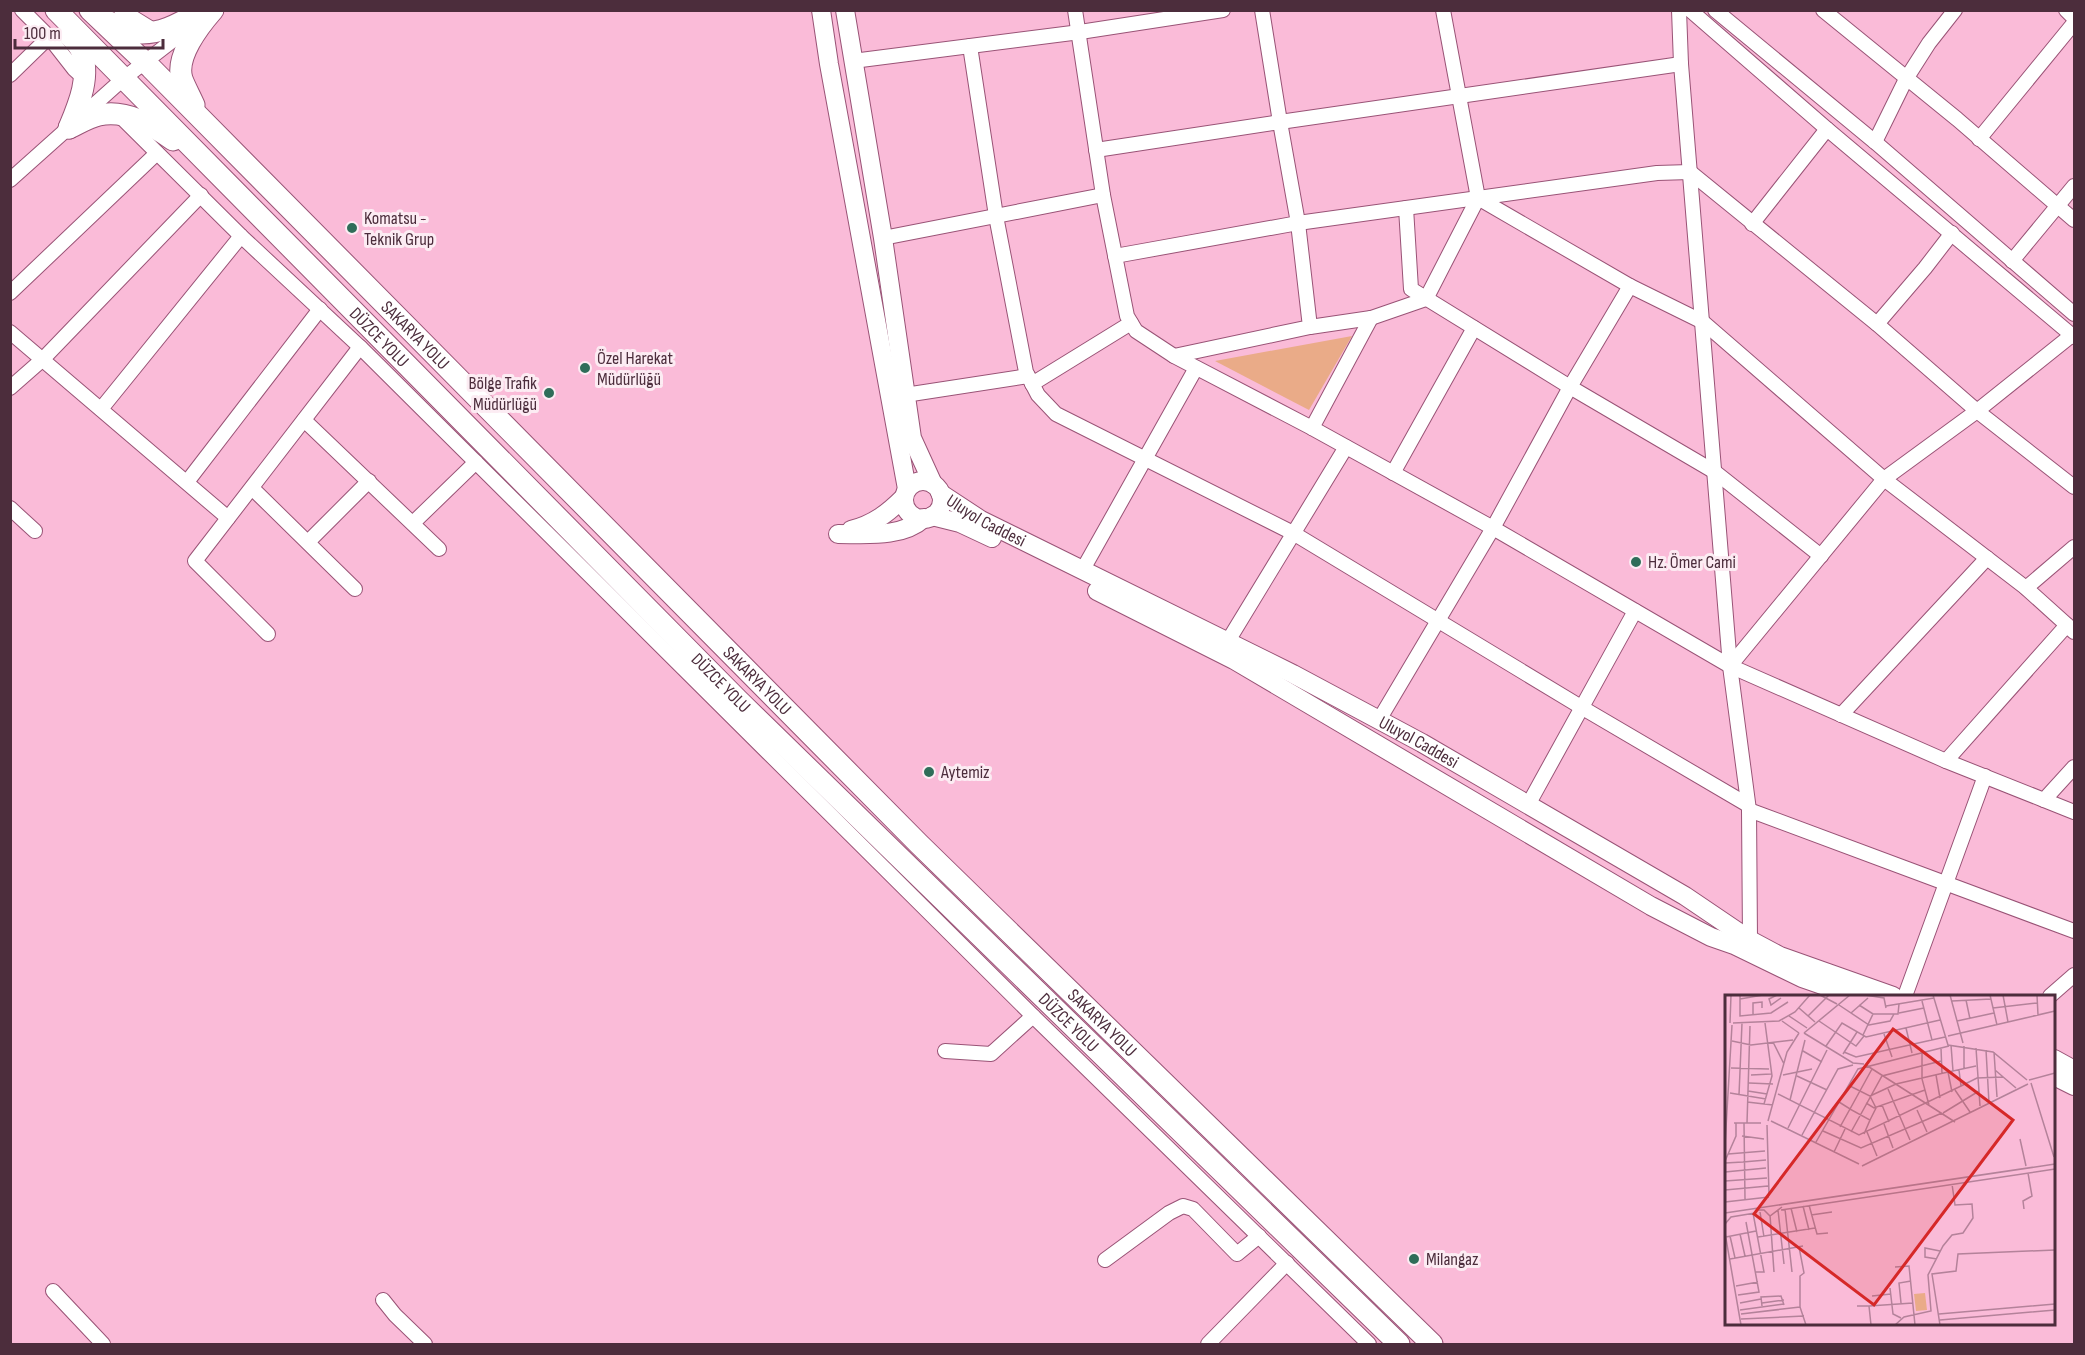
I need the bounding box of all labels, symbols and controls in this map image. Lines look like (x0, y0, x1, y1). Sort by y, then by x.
scale bar (15, 12, 164, 50)
text: 100 m (24, 23, 61, 44)
place label: Komatsu - Teknik Grup (364, 208, 434, 250)
marker: Komatsu - Teknik Grup (345, 221, 359, 235)
street label: SAKARYA YOLU (377, 297, 453, 374)
street label: DÜZCE YOLU (345, 303, 413, 372)
place label: Özel Harekat Müdürlüğü (597, 348, 674, 390)
marker: Özel Harekat Müdürlüğü (578, 361, 592, 375)
place label: Bölge Trafik Müdürlüğü (468, 373, 537, 415)
marker: Bölge Trafik Müdürlüğü (542, 386, 556, 400)
street label: Uluyol Caddesi (942, 490, 1029, 551)
place label: Hz. Ömer Cami (1648, 552, 1736, 573)
marker: Hz. Ömer Cami (1629, 555, 1643, 569)
street label: SAKARYA YOLU (718, 642, 795, 720)
street label: DÜZCE YOLU (687, 649, 755, 717)
street label: Uluyol Caddesi (1375, 712, 1462, 773)
place label: Aytemiz (940, 762, 990, 783)
marker: Aytemiz (922, 765, 936, 779)
street label: SAKARYA YOLU (1063, 985, 1141, 1061)
street label: DÜZCE YOLU (1034, 989, 1103, 1056)
inset map (1725, 995, 2055, 1325)
place label: Milangaz (1426, 1249, 1479, 1270)
marker: Milangaz (1407, 1252, 1421, 1266)

